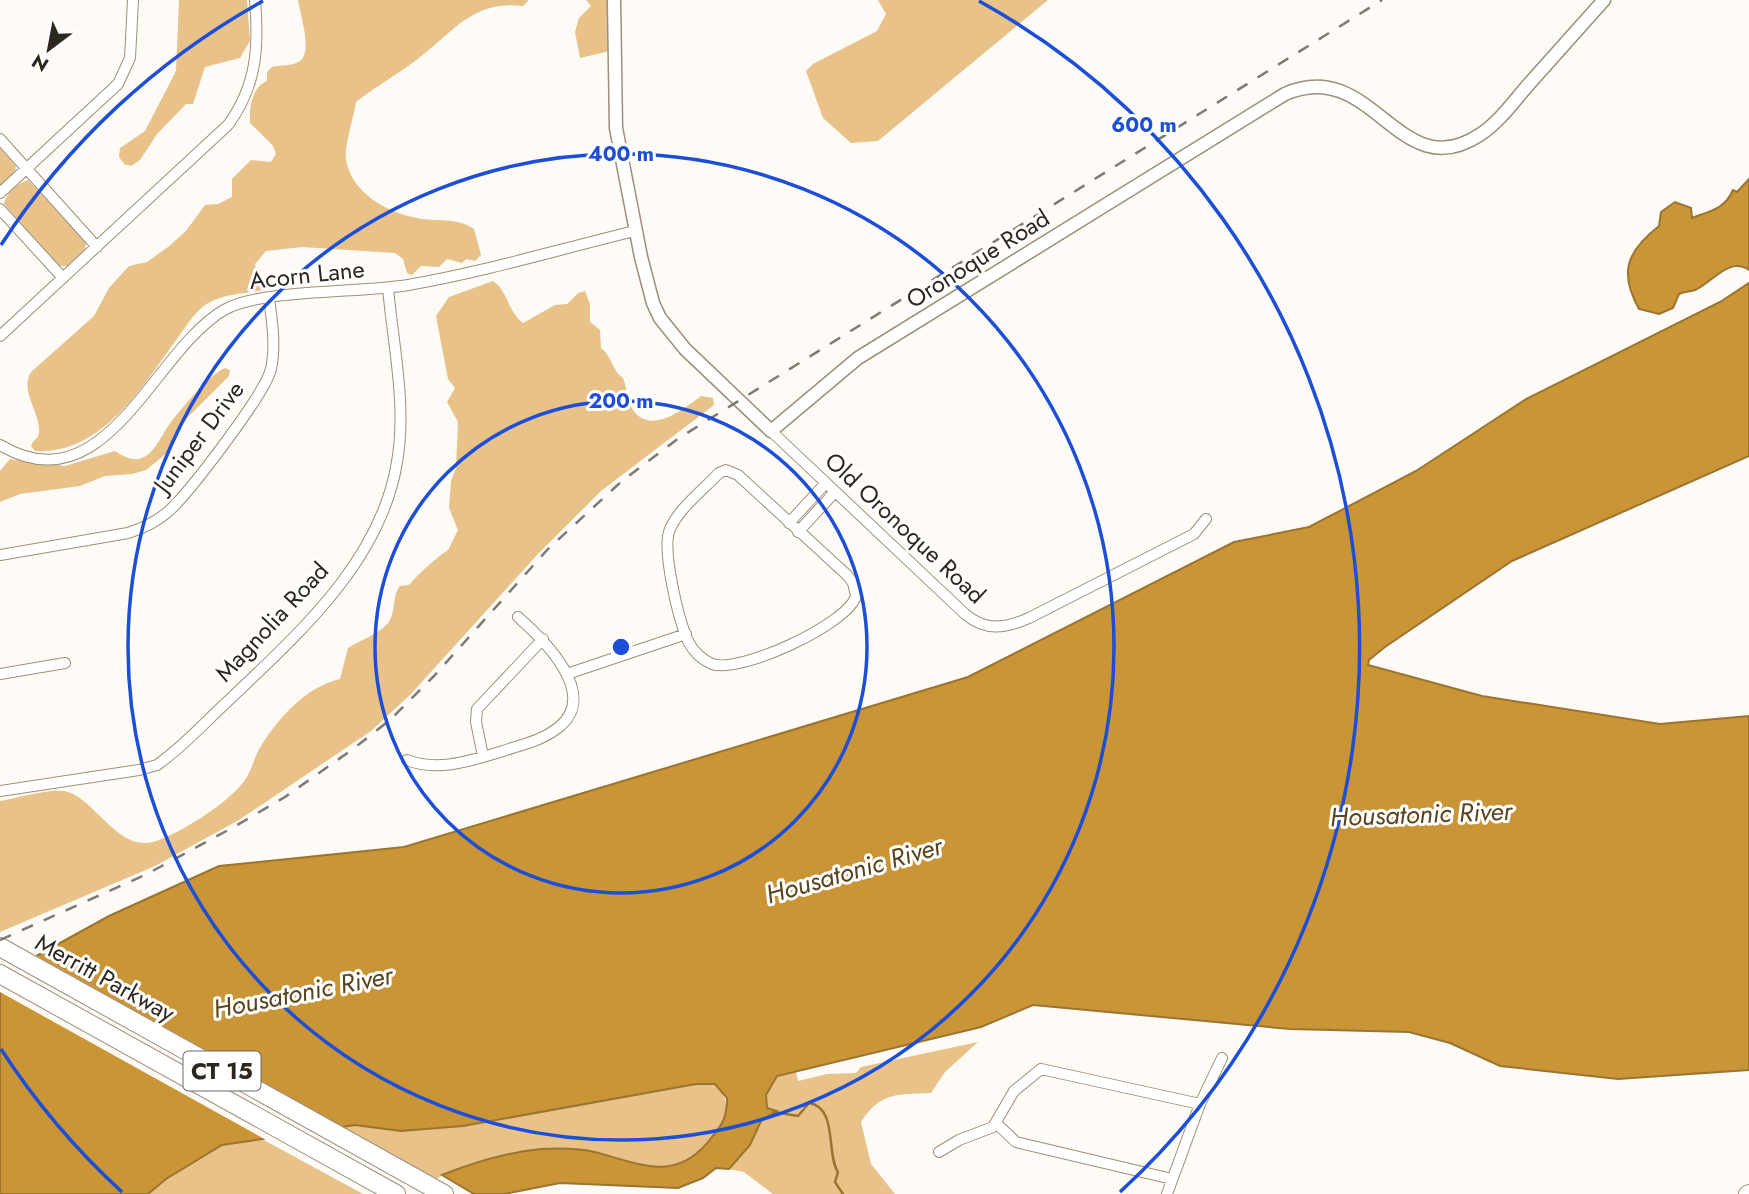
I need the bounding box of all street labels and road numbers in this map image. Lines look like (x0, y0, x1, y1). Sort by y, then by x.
street label: Oronoque Road (899, 200, 1056, 317)
street label: Acorn Lane (248, 251, 366, 298)
street label: Juniper Drive (143, 373, 252, 502)
street label: Old Oronoque Road (817, 444, 994, 612)
street label: Magnolia Road (207, 554, 336, 689)
street label: Merritt Parkway (29, 925, 182, 1031)
road number: CT 15 (184, 1052, 260, 1090)

